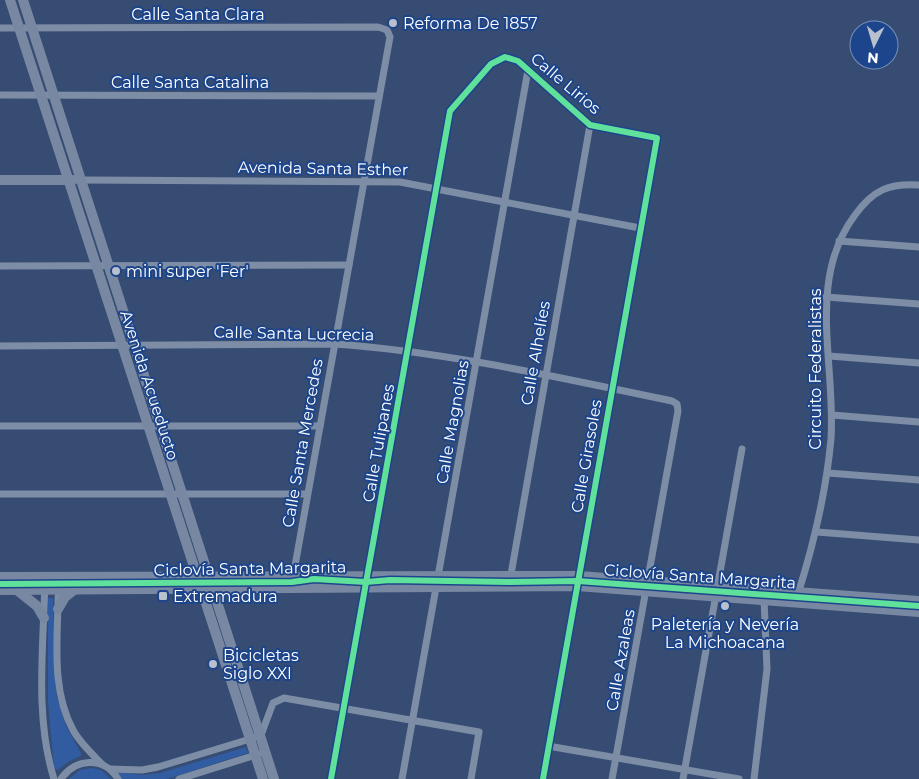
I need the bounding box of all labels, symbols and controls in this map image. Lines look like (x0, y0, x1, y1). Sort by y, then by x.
street label: Calle Santa Clara (131, 5, 265, 24)
place label: Reforma De 1857 (403, 14, 538, 33)
marker: Reforma De 1857 (387, 17, 399, 29)
north arrow (849, 20, 899, 70)
text: N (866, 48, 879, 67)
street label: Calle Lirios (527, 49, 605, 118)
street label: Calle Santa Catalina (111, 73, 269, 92)
street label: Avenida Santa Esther (238, 158, 408, 179)
place label: mini super 'Fer' (126, 262, 249, 281)
marker: mini super 'Fer' (110, 265, 122, 277)
street label: Circuito Federalistas (806, 288, 825, 450)
street label: Calle Alhelíes (517, 299, 554, 407)
street label: Avenida Acueducto (116, 308, 183, 463)
street label: Calle Santa Lucrecia (214, 323, 374, 344)
street label: Calle Santa Mercedes (278, 357, 327, 529)
street label: Calle Magnolias (432, 358, 473, 486)
street label: Calle Tulipanes (359, 382, 398, 504)
street label: Calle Girasoles (567, 398, 606, 514)
street label: Ciclovía Santa Margarita (154, 557, 346, 580)
street label: Ciclovía Santa Margarita (603, 560, 797, 593)
place label: Extremadura (173, 587, 278, 606)
marker: Extremadura (157, 590, 169, 602)
marker: Paletería y Nevería La Michoacana (719, 600, 731, 612)
street label: Calle Azaleas (602, 607, 639, 713)
place label: Paletería y Nevería La Michoacana (651, 615, 799, 652)
place label: Bicicletas Siglo XXI (223, 646, 299, 683)
marker: Bicicletas Siglo XXI (207, 658, 219, 670)

